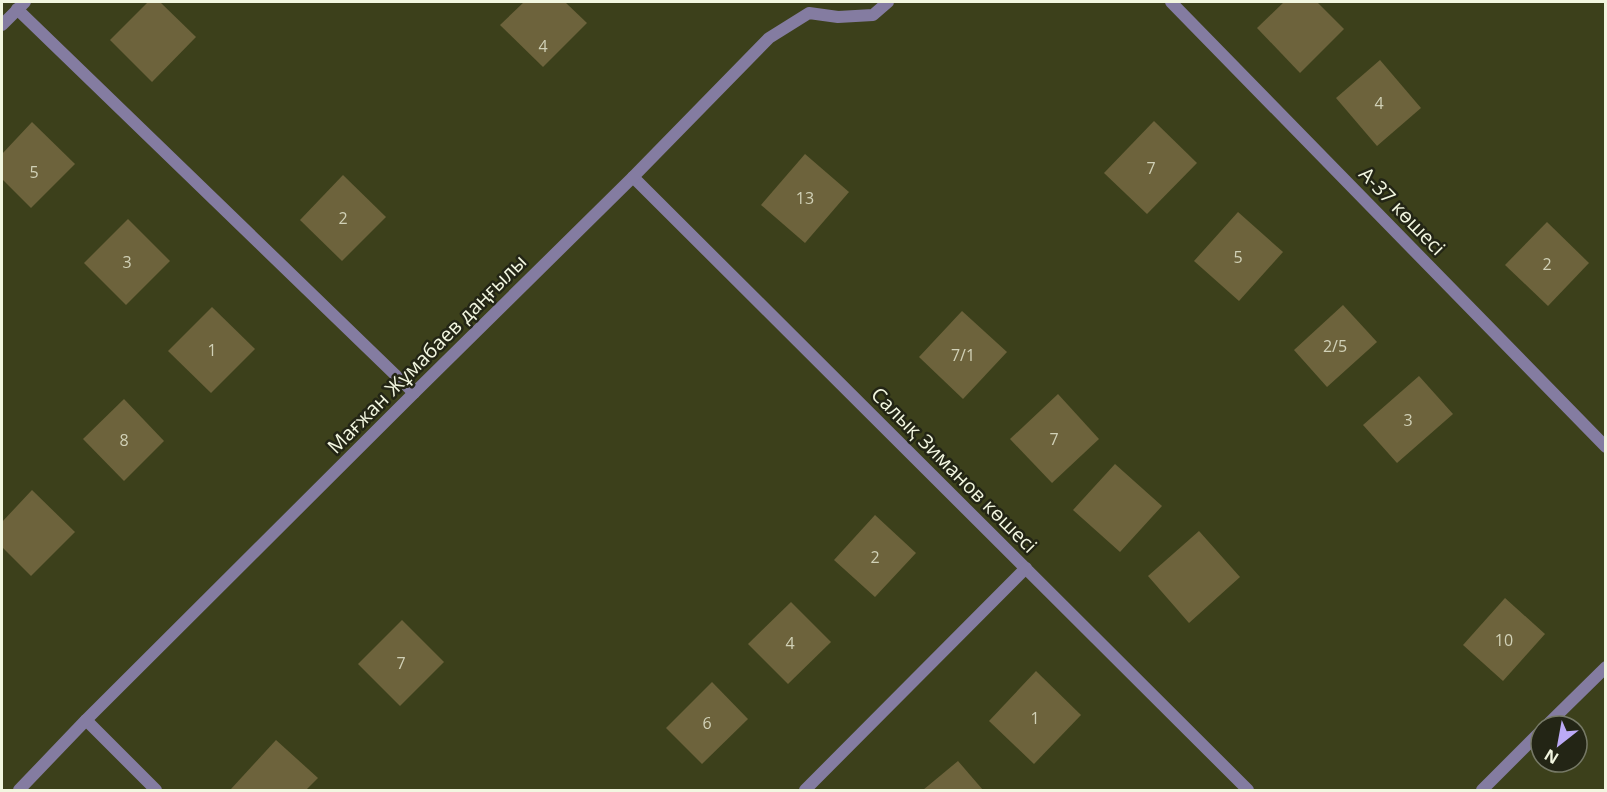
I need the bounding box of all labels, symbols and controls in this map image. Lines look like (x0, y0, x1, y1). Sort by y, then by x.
house number: 4 (538, 35, 548, 57)
house number: 4 (1374, 92, 1384, 114)
house number: 7 (1146, 157, 1156, 179)
house number: 5 (29, 161, 39, 183)
street label: А-37 көшесі (1353, 161, 1451, 261)
house number: 13 (796, 187, 814, 209)
house number: 2 (338, 207, 348, 229)
house number: 5 (1233, 246, 1243, 268)
street label: Мағжан Жұмабаев даңғылы (321, 248, 532, 459)
house number: 3 (122, 251, 132, 273)
house number: 2 (1542, 253, 1552, 275)
house number: 2/5 (1323, 335, 1347, 357)
house number: 1 (207, 339, 217, 361)
house number: 7/1 (951, 344, 975, 366)
street label: Салық Зиманов көшесі (866, 381, 1043, 558)
house number: 3 (1403, 409, 1413, 431)
house number: 7 (1049, 428, 1059, 450)
house number: 8 (119, 429, 129, 451)
house number: 2 (870, 546, 880, 568)
house number: 10 (1495, 629, 1513, 651)
house number: 4 (785, 632, 795, 654)
house number: 7 (396, 652, 406, 674)
house number: 1 (1030, 707, 1040, 729)
house number: 6 (702, 712, 712, 734)
north arrow (1529, 714, 1589, 774)
text: N (1540, 744, 1563, 770)

